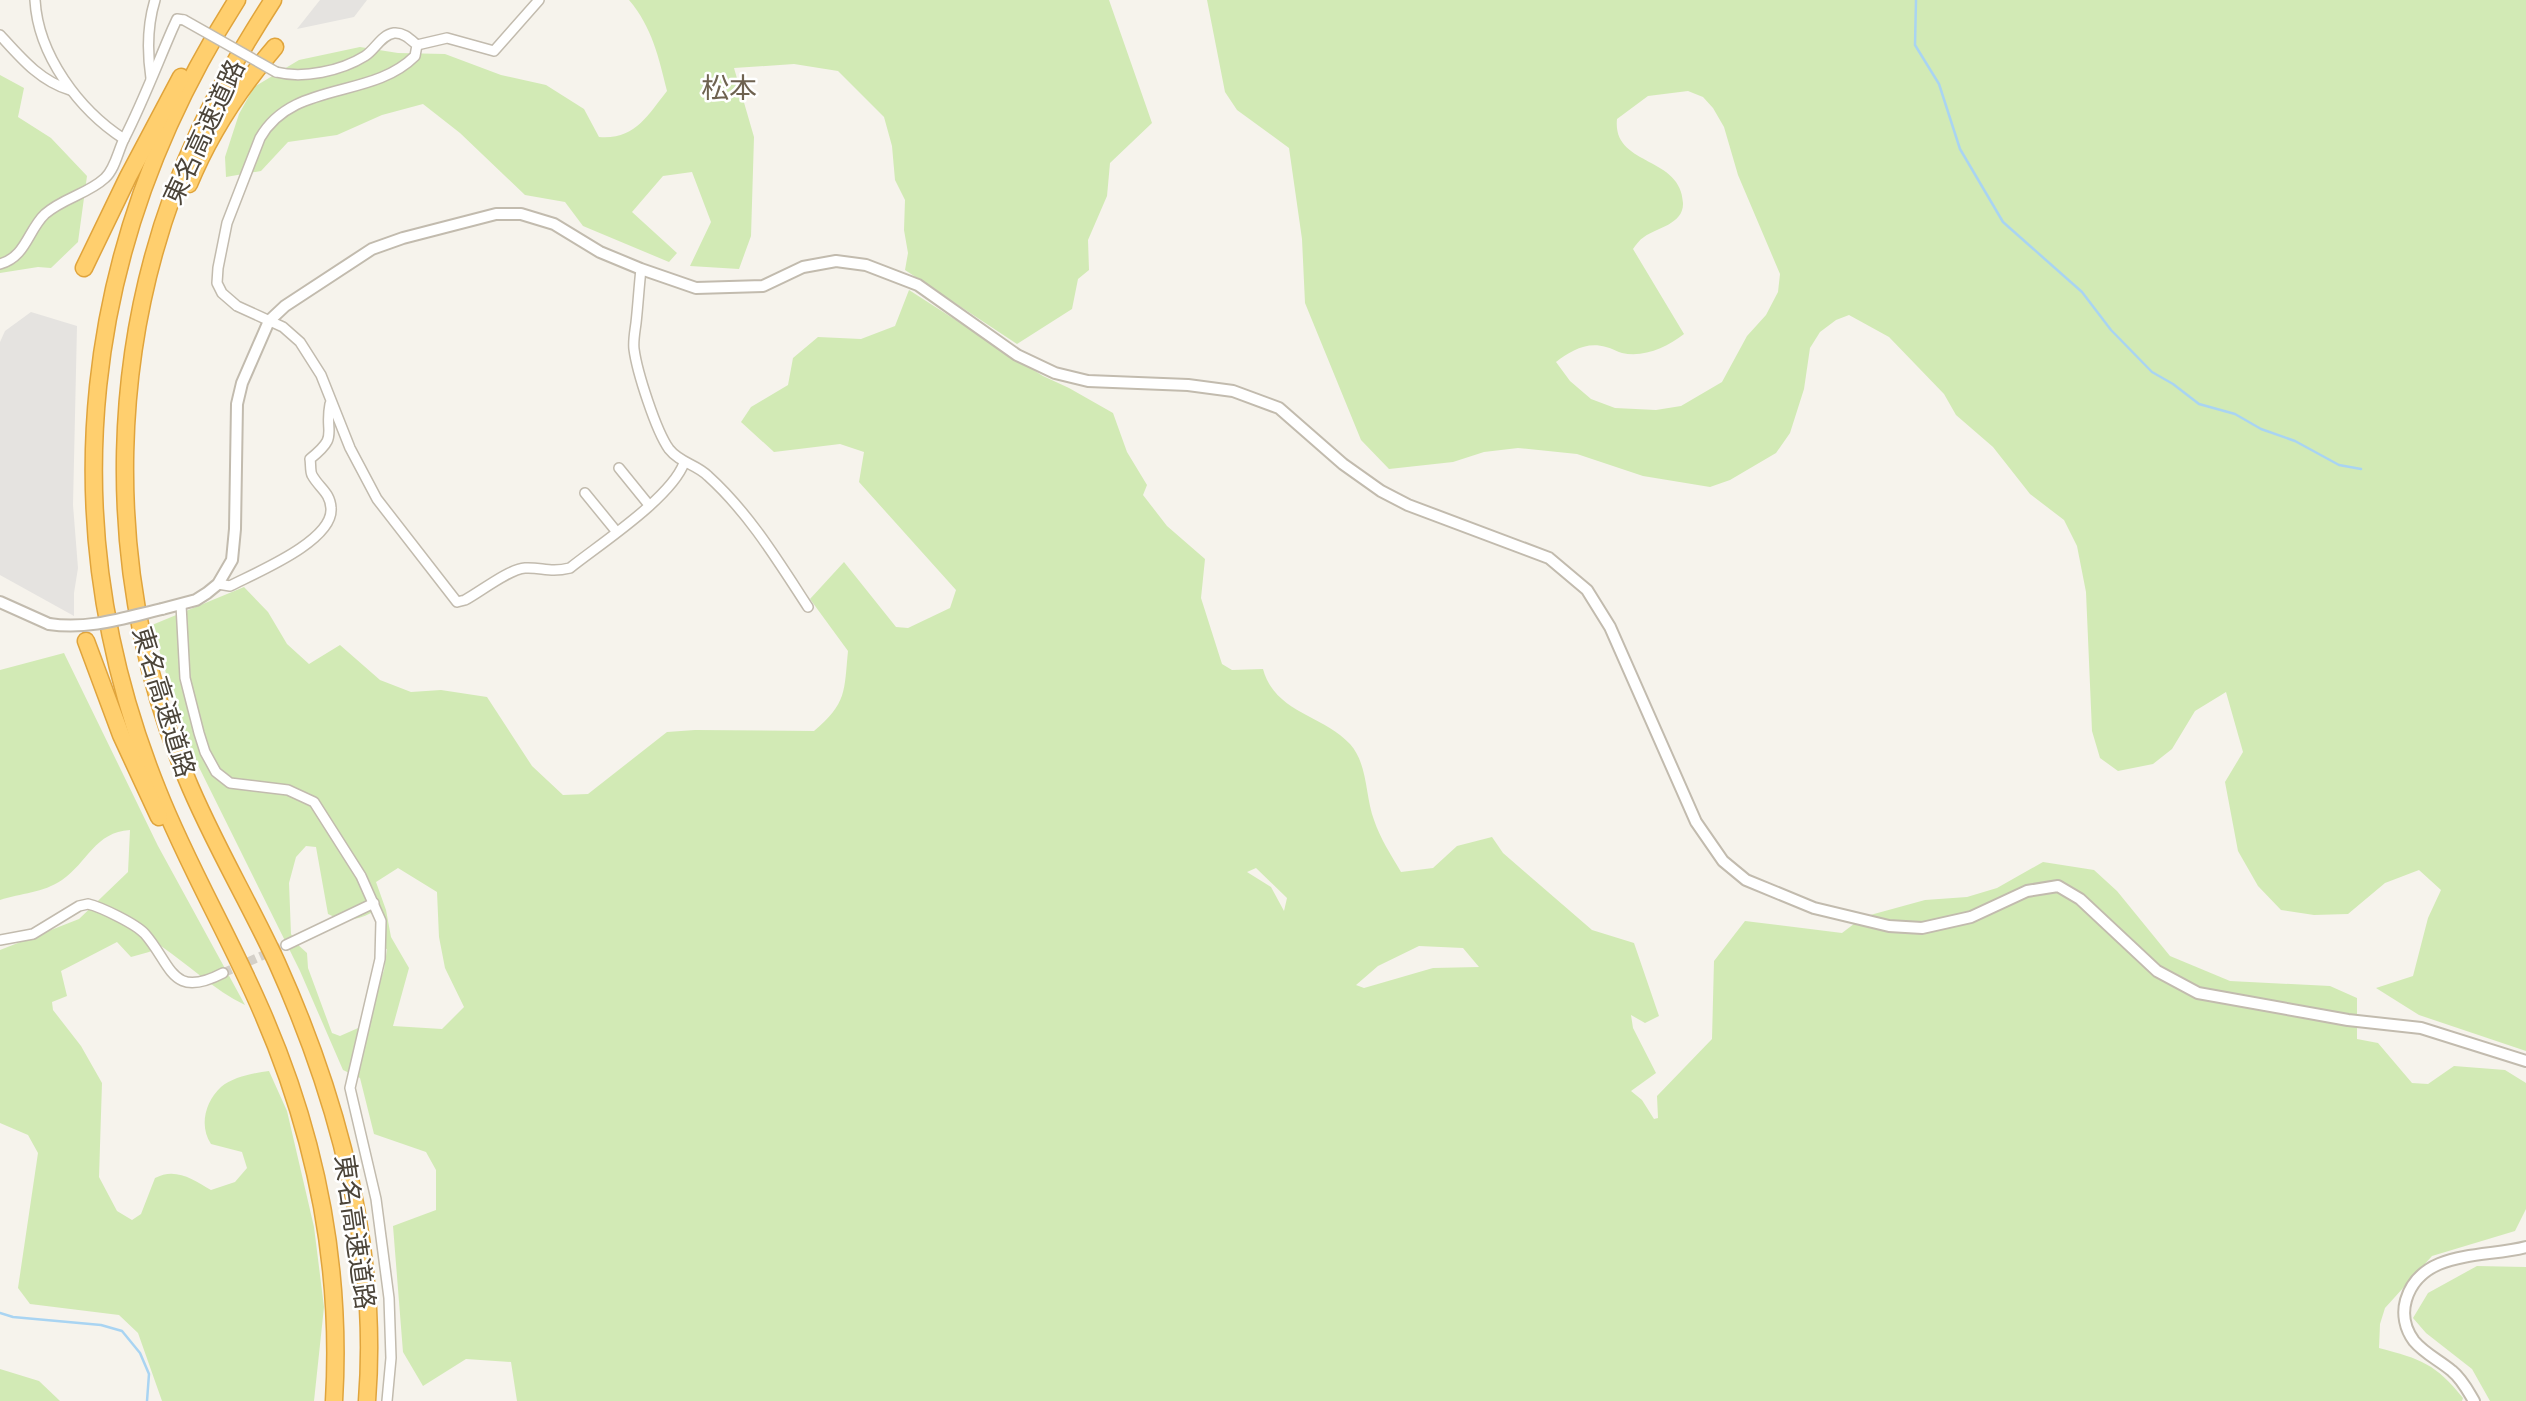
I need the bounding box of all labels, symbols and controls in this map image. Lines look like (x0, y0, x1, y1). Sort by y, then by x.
street label: 東名高速道路 (156, 54, 252, 210)
district label: 松本 (701, 70, 757, 106)
street label: 東名高速道路 (125, 622, 203, 782)
street label: 東名高速道路 (327, 1152, 383, 1312)

